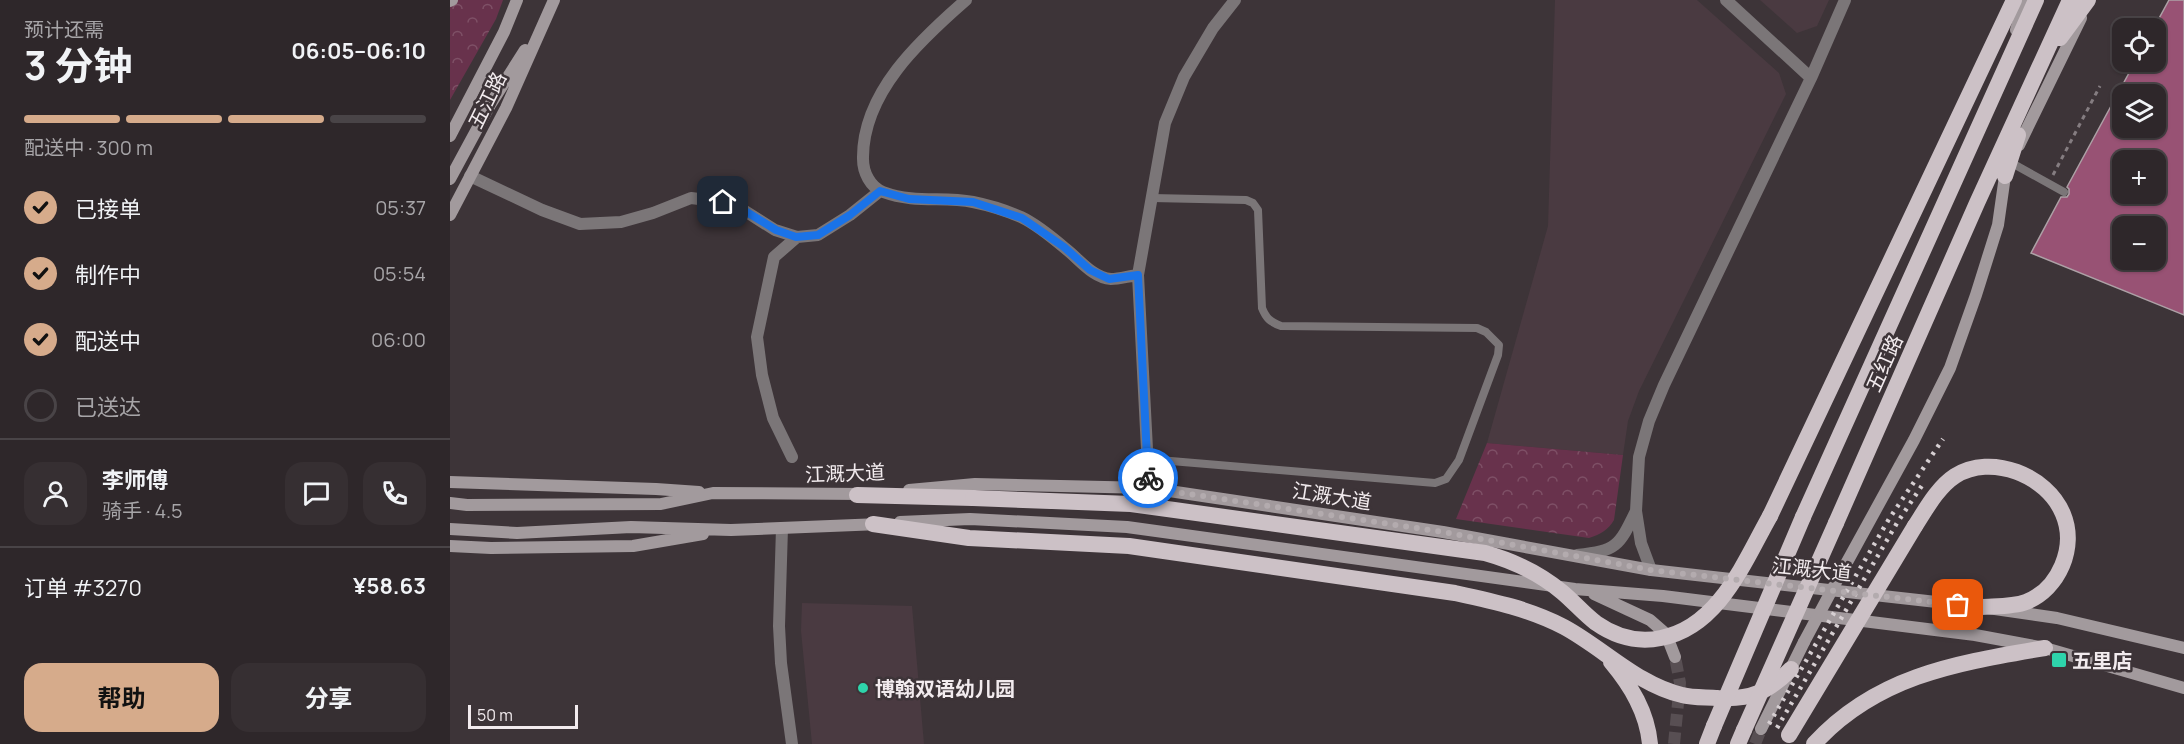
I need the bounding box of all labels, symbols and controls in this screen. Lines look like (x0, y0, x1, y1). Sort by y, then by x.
text: 预计还需 (24, 16, 104, 43)
map controls (2112, 18, 2166, 270)
button: locate (2112, 18, 2166, 72)
text: 06:05–06:10 (291, 36, 426, 66)
text: 3 分钟 (24, 38, 132, 92)
street label: 五江路 (462, 67, 512, 133)
button: layers (2112, 84, 2166, 138)
text: 配送中 · 300 m (24, 134, 153, 161)
button: + (2112, 150, 2166, 204)
pin (697, 176, 748, 227)
icon: home (706, 185, 739, 218)
icon: check (24, 191, 57, 224)
text: 已接单 (75, 194, 141, 224)
text: 05:37 (375, 194, 426, 221)
button: − (2112, 216, 2166, 270)
icon: check (24, 257, 57, 290)
text: 制作中 (75, 260, 141, 290)
text: 05:54 (373, 260, 426, 287)
icon: check (24, 323, 57, 356)
text: 配送中 (75, 326, 141, 356)
text: 06:00 (371, 326, 426, 353)
street label: 五红路 (1859, 330, 1909, 396)
text: 已送达 (75, 392, 141, 422)
courier (1118, 448, 1178, 508)
street label: 江溉大道 (805, 458, 885, 488)
button: person (24, 462, 87, 525)
button: chat (285, 462, 348, 525)
button: phone (363, 462, 426, 525)
icon: bike (1132, 462, 1165, 495)
text: 李师傅 (102, 465, 168, 495)
street label: 江溉大道 (1290, 476, 1374, 516)
text: 骑手 · 4.5 (102, 497, 183, 524)
street label: 江溉大道 (1771, 551, 1853, 587)
text: ¥58.63 (353, 571, 426, 601)
text: 订单 #3270 (24, 573, 142, 603)
pin (1932, 579, 1983, 630)
icon: bag (1941, 588, 1974, 621)
place label: 五里店 (2072, 647, 2132, 674)
marker: 五里店 (2050, 651, 2068, 669)
button: 帮助 (24, 663, 219, 732)
button: 分享 (231, 663, 426, 732)
place label: 博翰双语幼儿园 (875, 675, 1015, 702)
marker: 博翰双语幼儿园 (856, 681, 870, 695)
scale bar (468, 702, 578, 730)
text: 50 m (477, 704, 513, 726)

